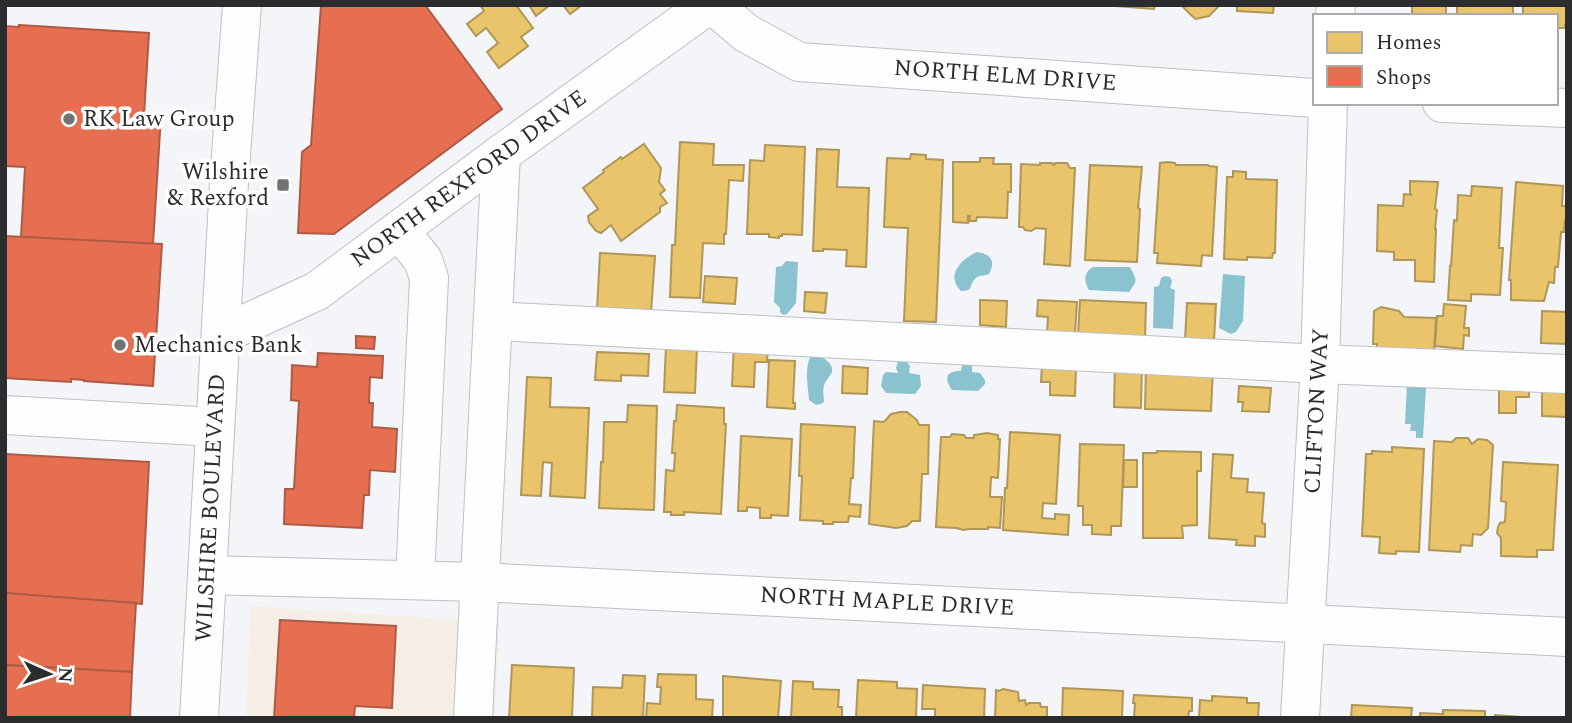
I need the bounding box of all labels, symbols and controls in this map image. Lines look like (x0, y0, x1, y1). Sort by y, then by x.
legend (1313, 14, 1558, 105)
text: Homes (1376, 27, 1442, 59)
street label: NORTH ELM DRIVE (892, 51, 1118, 101)
text: Shops (1376, 62, 1432, 94)
street label: NORTH REXFORD DRIVE (344, 81, 594, 277)
place label: RK Law Group (83, 102, 235, 137)
marker: RK Law Group (61, 111, 77, 127)
place label: Wilshire & Rexford (167, 155, 269, 216)
marker: Wilshire & Rexford (275, 177, 291, 193)
street label: CLIFTON WAY (1295, 327, 1339, 495)
place label: Mechanics Bank (134, 328, 303, 363)
marker: Mechanics Bank (112, 337, 128, 353)
street label: WILSHIRE BOULEVARD (186, 373, 236, 643)
street label: NORTH MAPLE DRIVE (759, 578, 1015, 626)
north arrow (14, 639, 84, 709)
text: N (50, 666, 79, 683)

